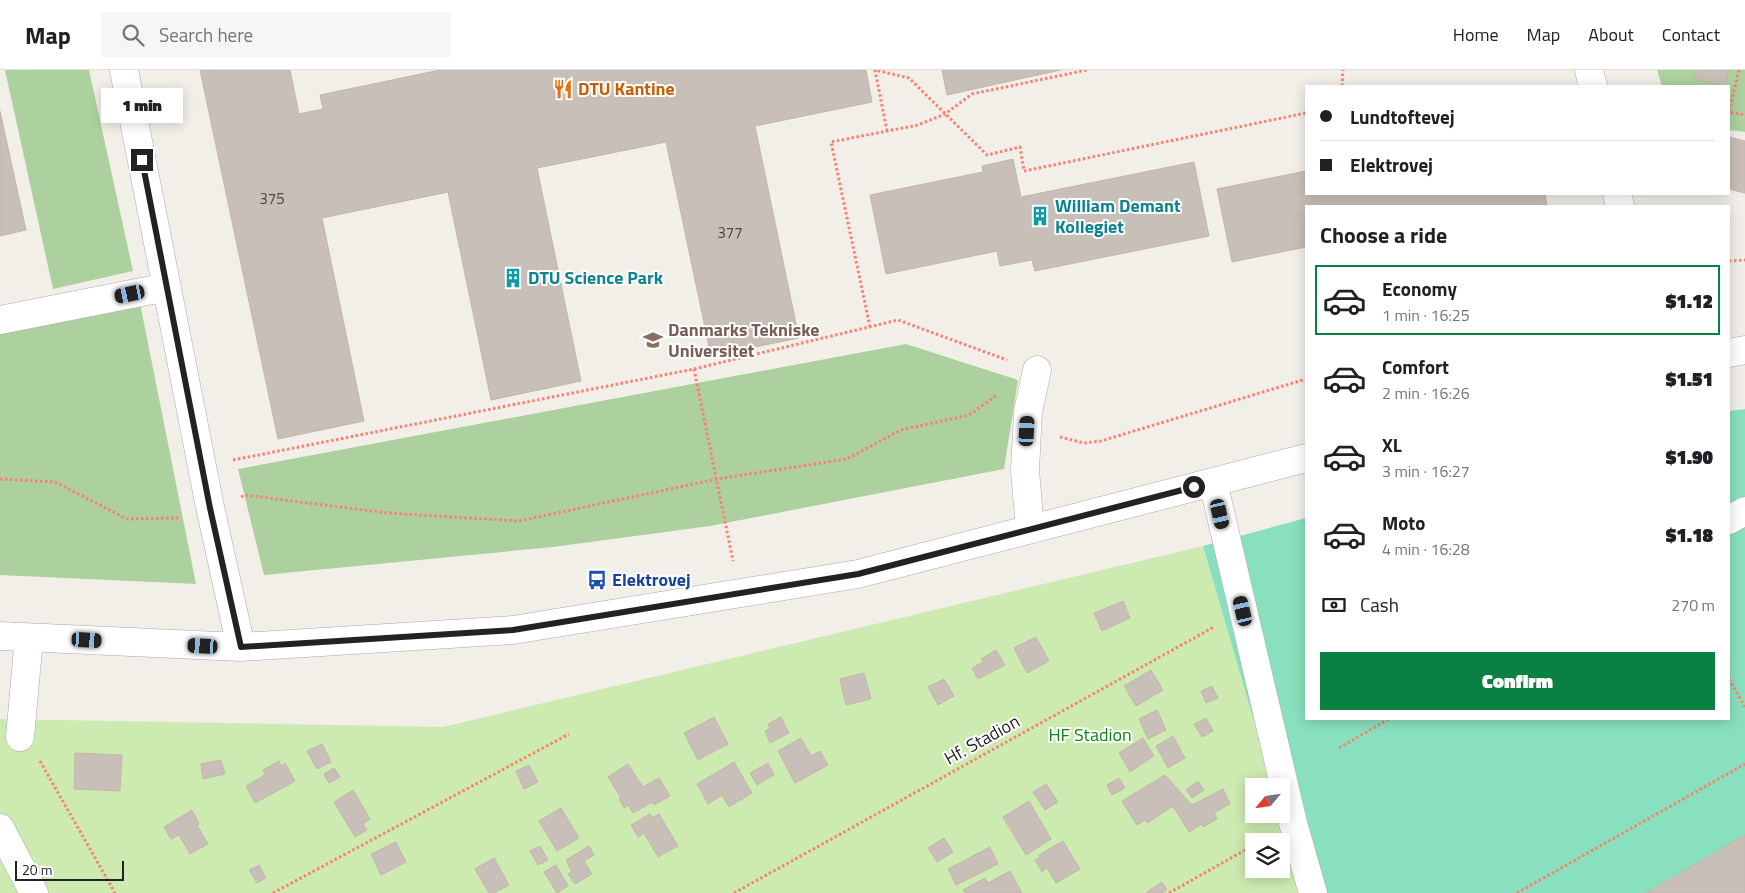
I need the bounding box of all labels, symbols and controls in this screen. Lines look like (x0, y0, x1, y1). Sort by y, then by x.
search box (101, 12, 451, 57)
text: Map (25, 17, 71, 53)
text: Search here (159, 20, 253, 49)
icon: search (119, 21, 147, 49)
text: Home (1453, 21, 1499, 48)
text: Map (1527, 21, 1560, 48)
text: About (1588, 21, 1634, 48)
text: Contact (1662, 21, 1720, 48)
place label: DTU Kantine (578, 75, 675, 102)
restaurant icon: DTU Kantine (552, 78, 574, 100)
callout: 1 min (101, 88, 183, 122)
text: 1 min (122, 93, 162, 117)
text: Lundtoftevej (1350, 102, 1455, 131)
route end (131, 149, 153, 171)
text: Elektrovej (1350, 150, 1433, 179)
house number: 375 (259, 187, 285, 210)
place label: William Demant Kollegiet (1055, 192, 1181, 240)
building icon: William Demant Kollegiet (1029, 205, 1051, 227)
text: Choose a ride (1320, 218, 1447, 252)
house number: 377 (717, 221, 743, 244)
place label: DTU Science Park (528, 264, 664, 291)
building icon: DTU Science Park (502, 267, 524, 289)
text: Economy (1382, 274, 1457, 303)
icon: car (1322, 278, 1367, 323)
car (113, 284, 146, 304)
text: $1.12 (1666, 286, 1713, 315)
text: 1 min · 16:25 (1382, 303, 1470, 327)
place label: Danmarks Tekniske Universitet (668, 316, 819, 364)
school or university icon: Danmarks Tekniske Universitet (642, 329, 664, 351)
text: Comfort (1382, 352, 1449, 381)
icon: car (1322, 356, 1367, 401)
text: $1.51 (1666, 364, 1713, 393)
text: 2 min · 16:26 (1382, 381, 1470, 405)
car (1018, 416, 1035, 446)
text: XL (1382, 430, 1402, 459)
icon: car (1322, 434, 1367, 479)
text: $1.90 (1666, 442, 1713, 471)
text: 3 min · 16:27 (1382, 459, 1470, 483)
route start (1183, 476, 1205, 498)
car (1209, 498, 1230, 530)
text: Moto (1382, 508, 1425, 537)
icon: car (1322, 512, 1367, 557)
text: $1.18 (1666, 520, 1713, 549)
text: 4 min · 16:28 (1382, 537, 1470, 561)
place label: Elektrovej (612, 566, 691, 593)
bus stop icon: Elektrovej (586, 569, 608, 591)
text: Cash (1360, 590, 1399, 619)
icon: cash (1320, 591, 1348, 619)
text: 270 m (1671, 593, 1715, 617)
car (1232, 595, 1253, 627)
car (71, 632, 102, 648)
car (187, 638, 218, 654)
button: Confirm (1320, 652, 1715, 710)
street label: Hf. Stadion (939, 708, 1025, 771)
park label: HF Stadion (1048, 721, 1132, 748)
north arrow (1245, 778, 1290, 822)
map controls (1245, 778, 1290, 878)
button: layers (1245, 833, 1290, 878)
scale bar (15, 858, 124, 881)
text: 20 m (22, 859, 52, 880)

